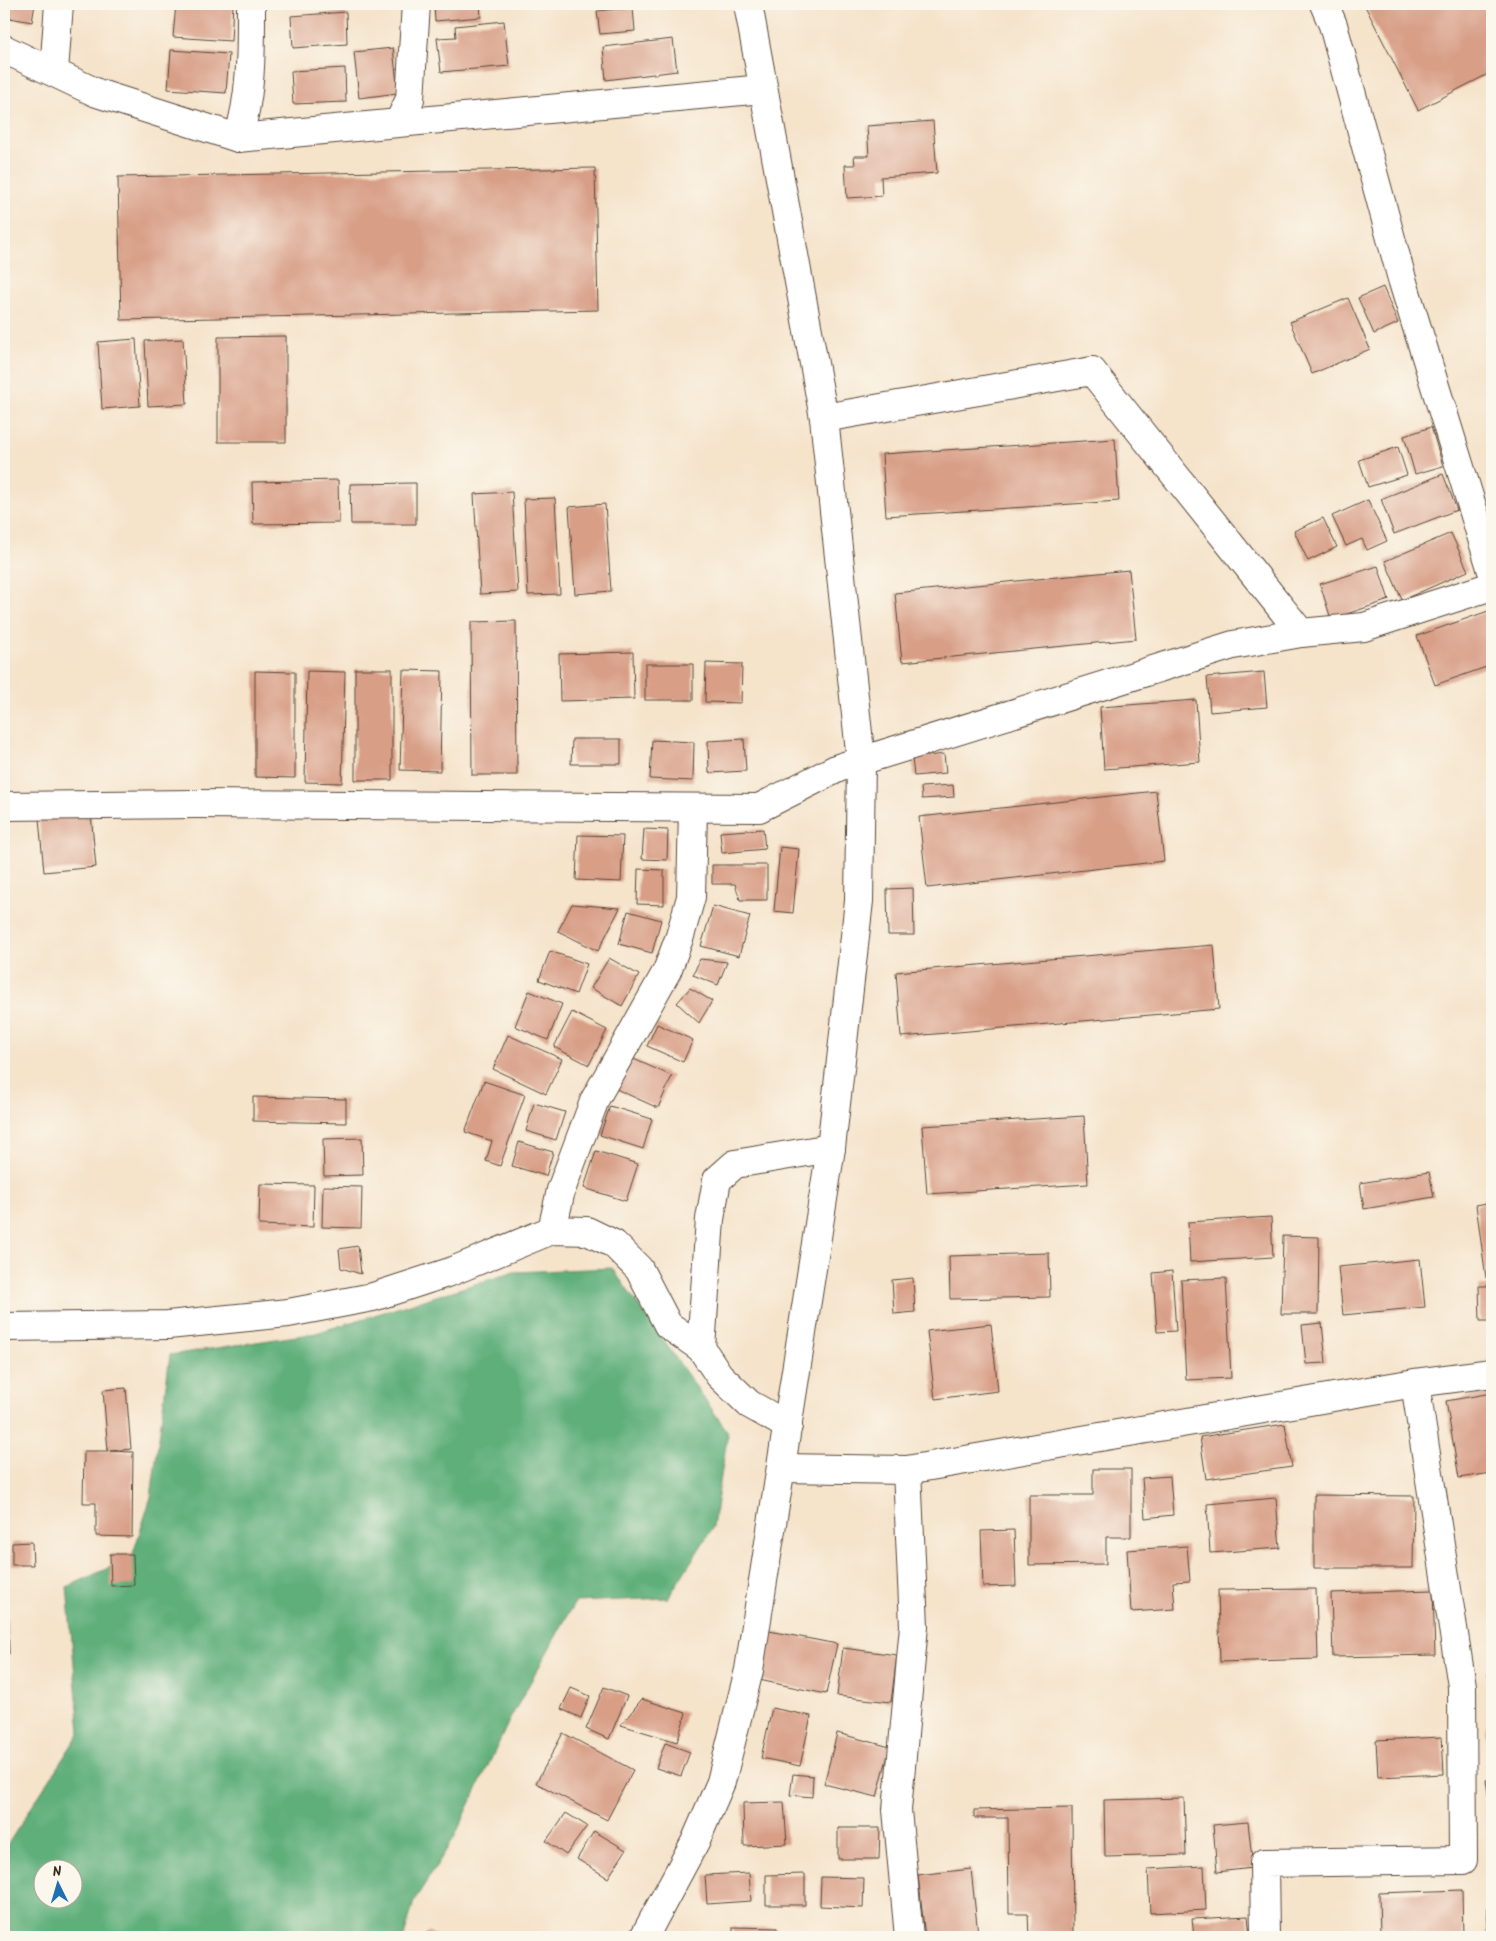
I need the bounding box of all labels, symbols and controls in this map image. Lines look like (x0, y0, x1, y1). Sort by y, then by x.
north arrow (32, 1858, 82, 1908)
text: N (52, 1861, 62, 1883)

